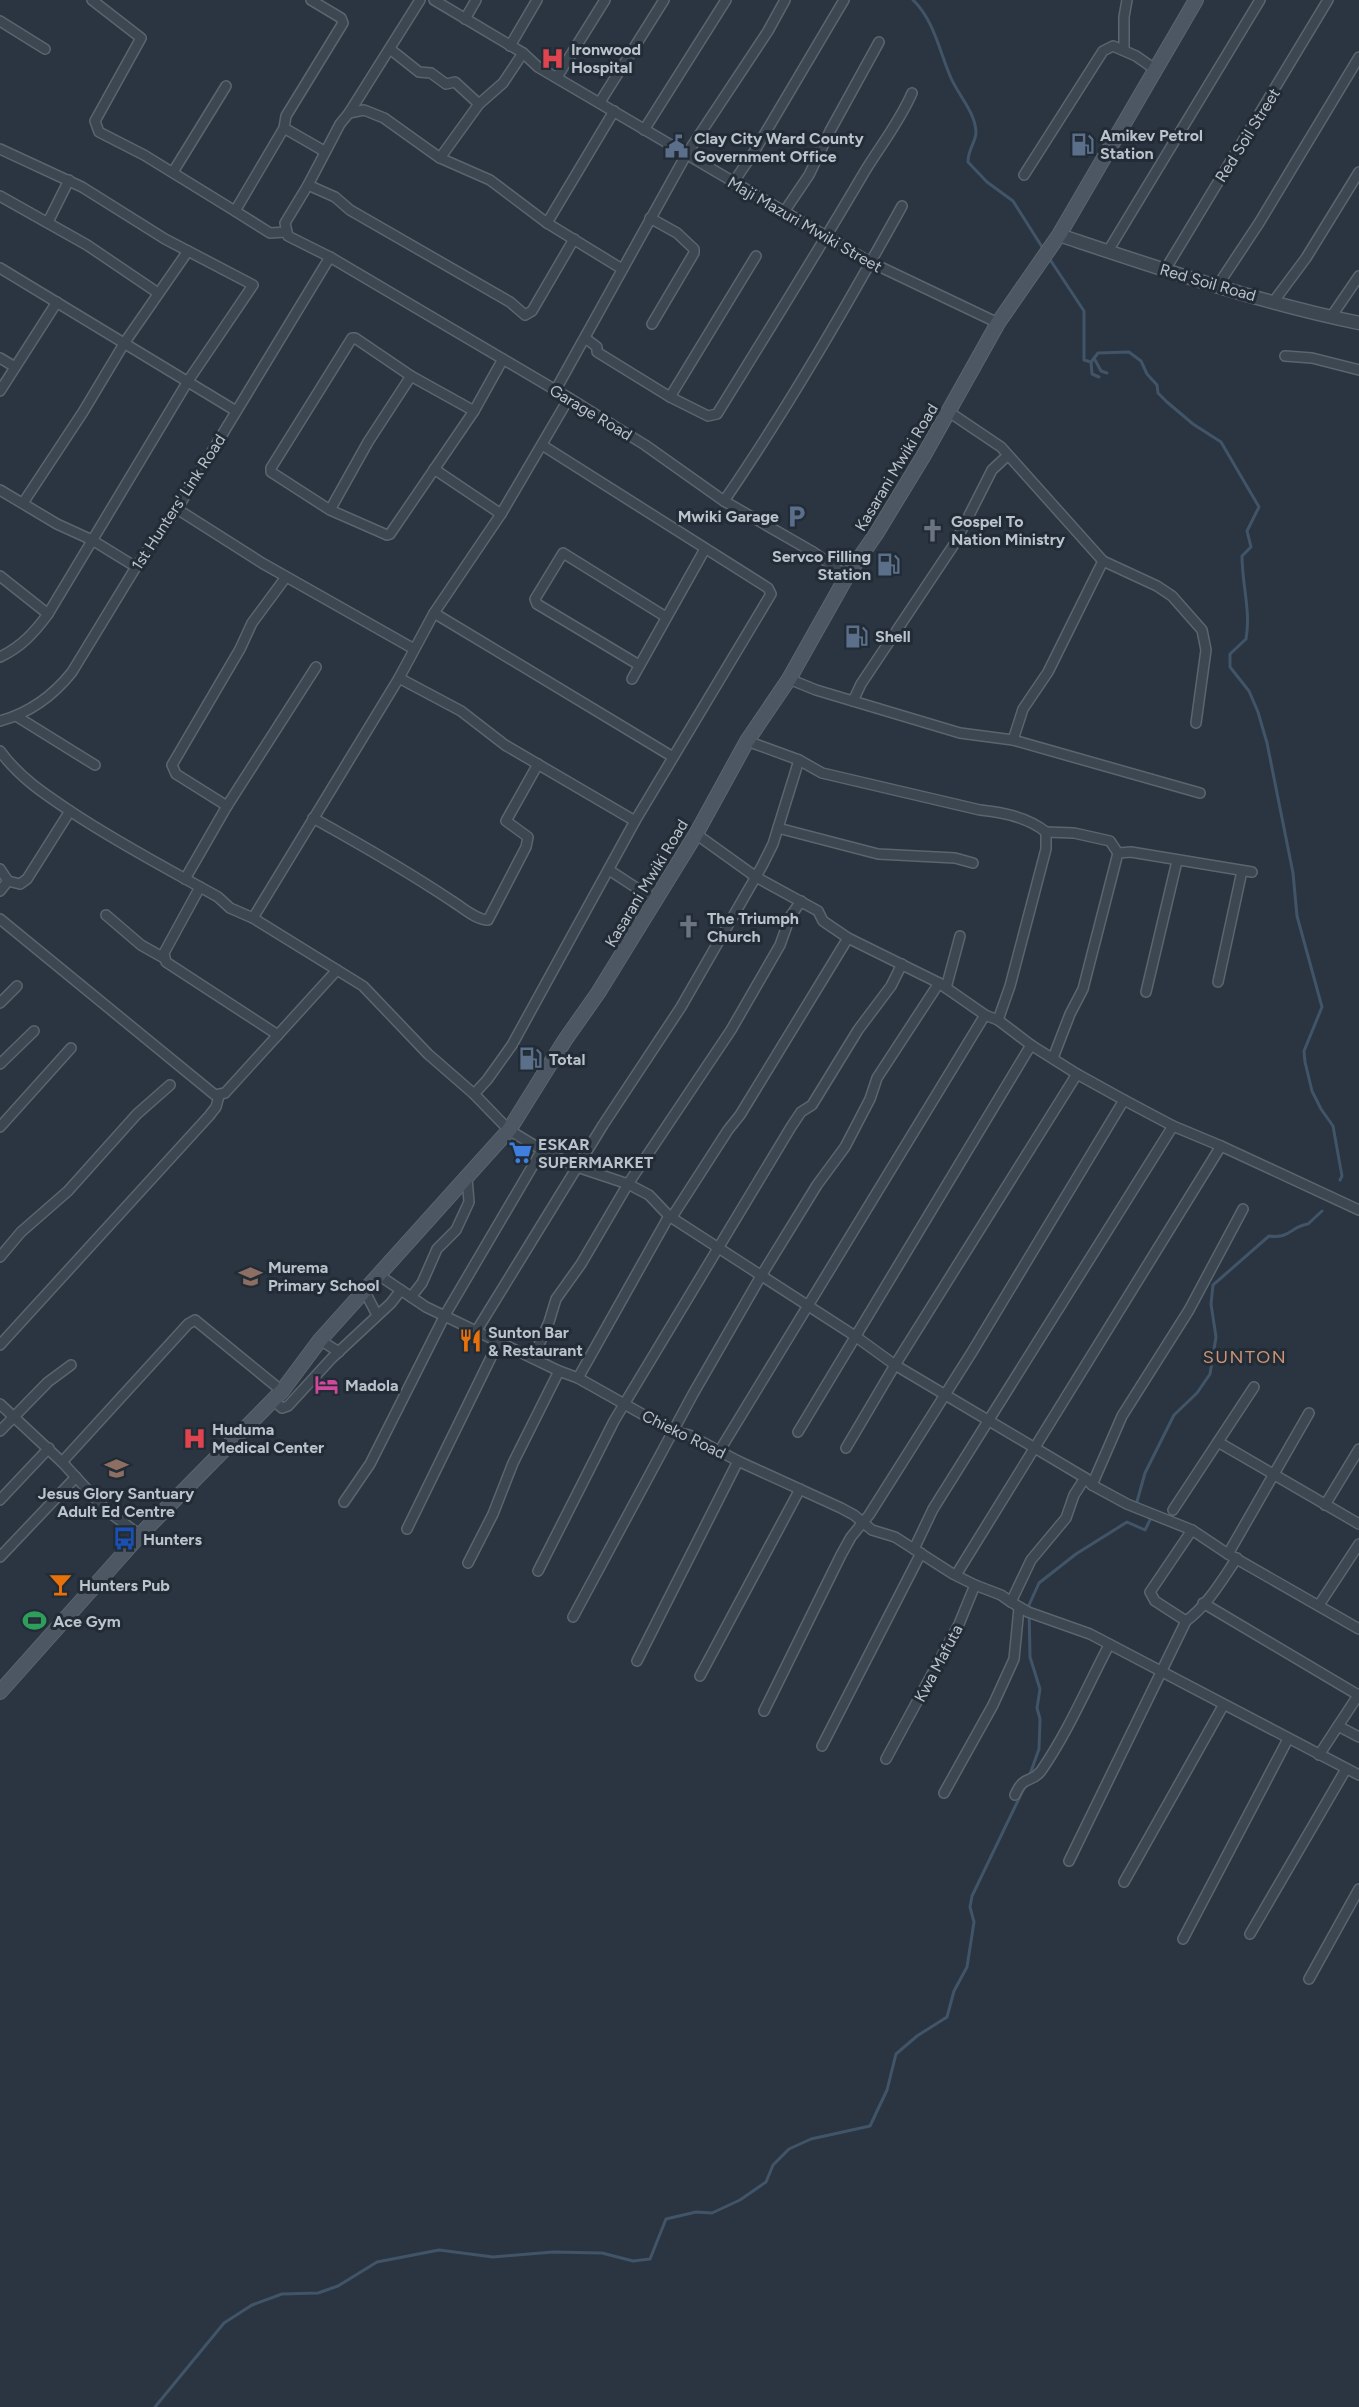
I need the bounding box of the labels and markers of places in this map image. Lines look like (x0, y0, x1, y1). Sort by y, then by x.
place label: Ironwood Hospital (571, 40, 641, 77)
hospital icon: Ironwood Hospital (540, 45, 566, 71)
place label: Amikev Petrol Station (1100, 126, 1203, 163)
place label: Clay City Ward County Government Office (694, 129, 865, 166)
fuel station icon: Amikev Petrol Station (1069, 131, 1095, 157)
public building icon: Clay City Ward County Government Office (663, 134, 689, 160)
parking icon: Mwiki Garage (784, 503, 810, 529)
place label: Mwiki Garage (678, 507, 779, 526)
place label: Gospel To Nation Ministry (951, 512, 1066, 549)
church icon: Gospel To Nation Ministry (920, 517, 946, 543)
place label: Servco Filling Station (772, 547, 871, 584)
fuel station icon: Servco Filling Station (876, 552, 902, 578)
fuel station icon: Shell (844, 623, 870, 649)
place label: Shell (875, 627, 911, 646)
place label: The Triumph Church (707, 909, 799, 946)
church icon: The Triumph Church (676, 914, 702, 940)
fuel station icon: Total (518, 1046, 544, 1072)
place label: Total (549, 1050, 585, 1069)
place label: ESKAR SUPERMARKET (538, 1135, 654, 1172)
supermarket icon: ESKAR SUPERMARKET (507, 1140, 533, 1166)
place label: Murema Primary School (268, 1258, 380, 1295)
school or university icon: Murema Primary School (237, 1263, 263, 1289)
place label: Sunton Bar & Restaurant (488, 1323, 583, 1360)
restaurant icon: Sunton Bar & Restaurant (457, 1328, 483, 1354)
hotel icon: Madola (314, 1372, 340, 1398)
place label: Madola (345, 1376, 399, 1395)
place label: Huduma Medical Center (212, 1420, 324, 1457)
hospital icon: Huduma Medical Center (181, 1425, 207, 1451)
school or university icon: Jesus Glory Santuary Adult Ed Centre (103, 1455, 129, 1481)
place label: Jesus Glory Santuary Adult Ed Centre (38, 1484, 195, 1521)
bus stop icon: Hunters (112, 1526, 138, 1552)
place label: Hunters (143, 1530, 202, 1549)
bar icon: Hunters Pub (48, 1572, 74, 1598)
place label: Hunters Pub (79, 1576, 170, 1595)
sports icon: Ace Gym (22, 1608, 48, 1634)
place label: Ace Gym (53, 1612, 121, 1631)

